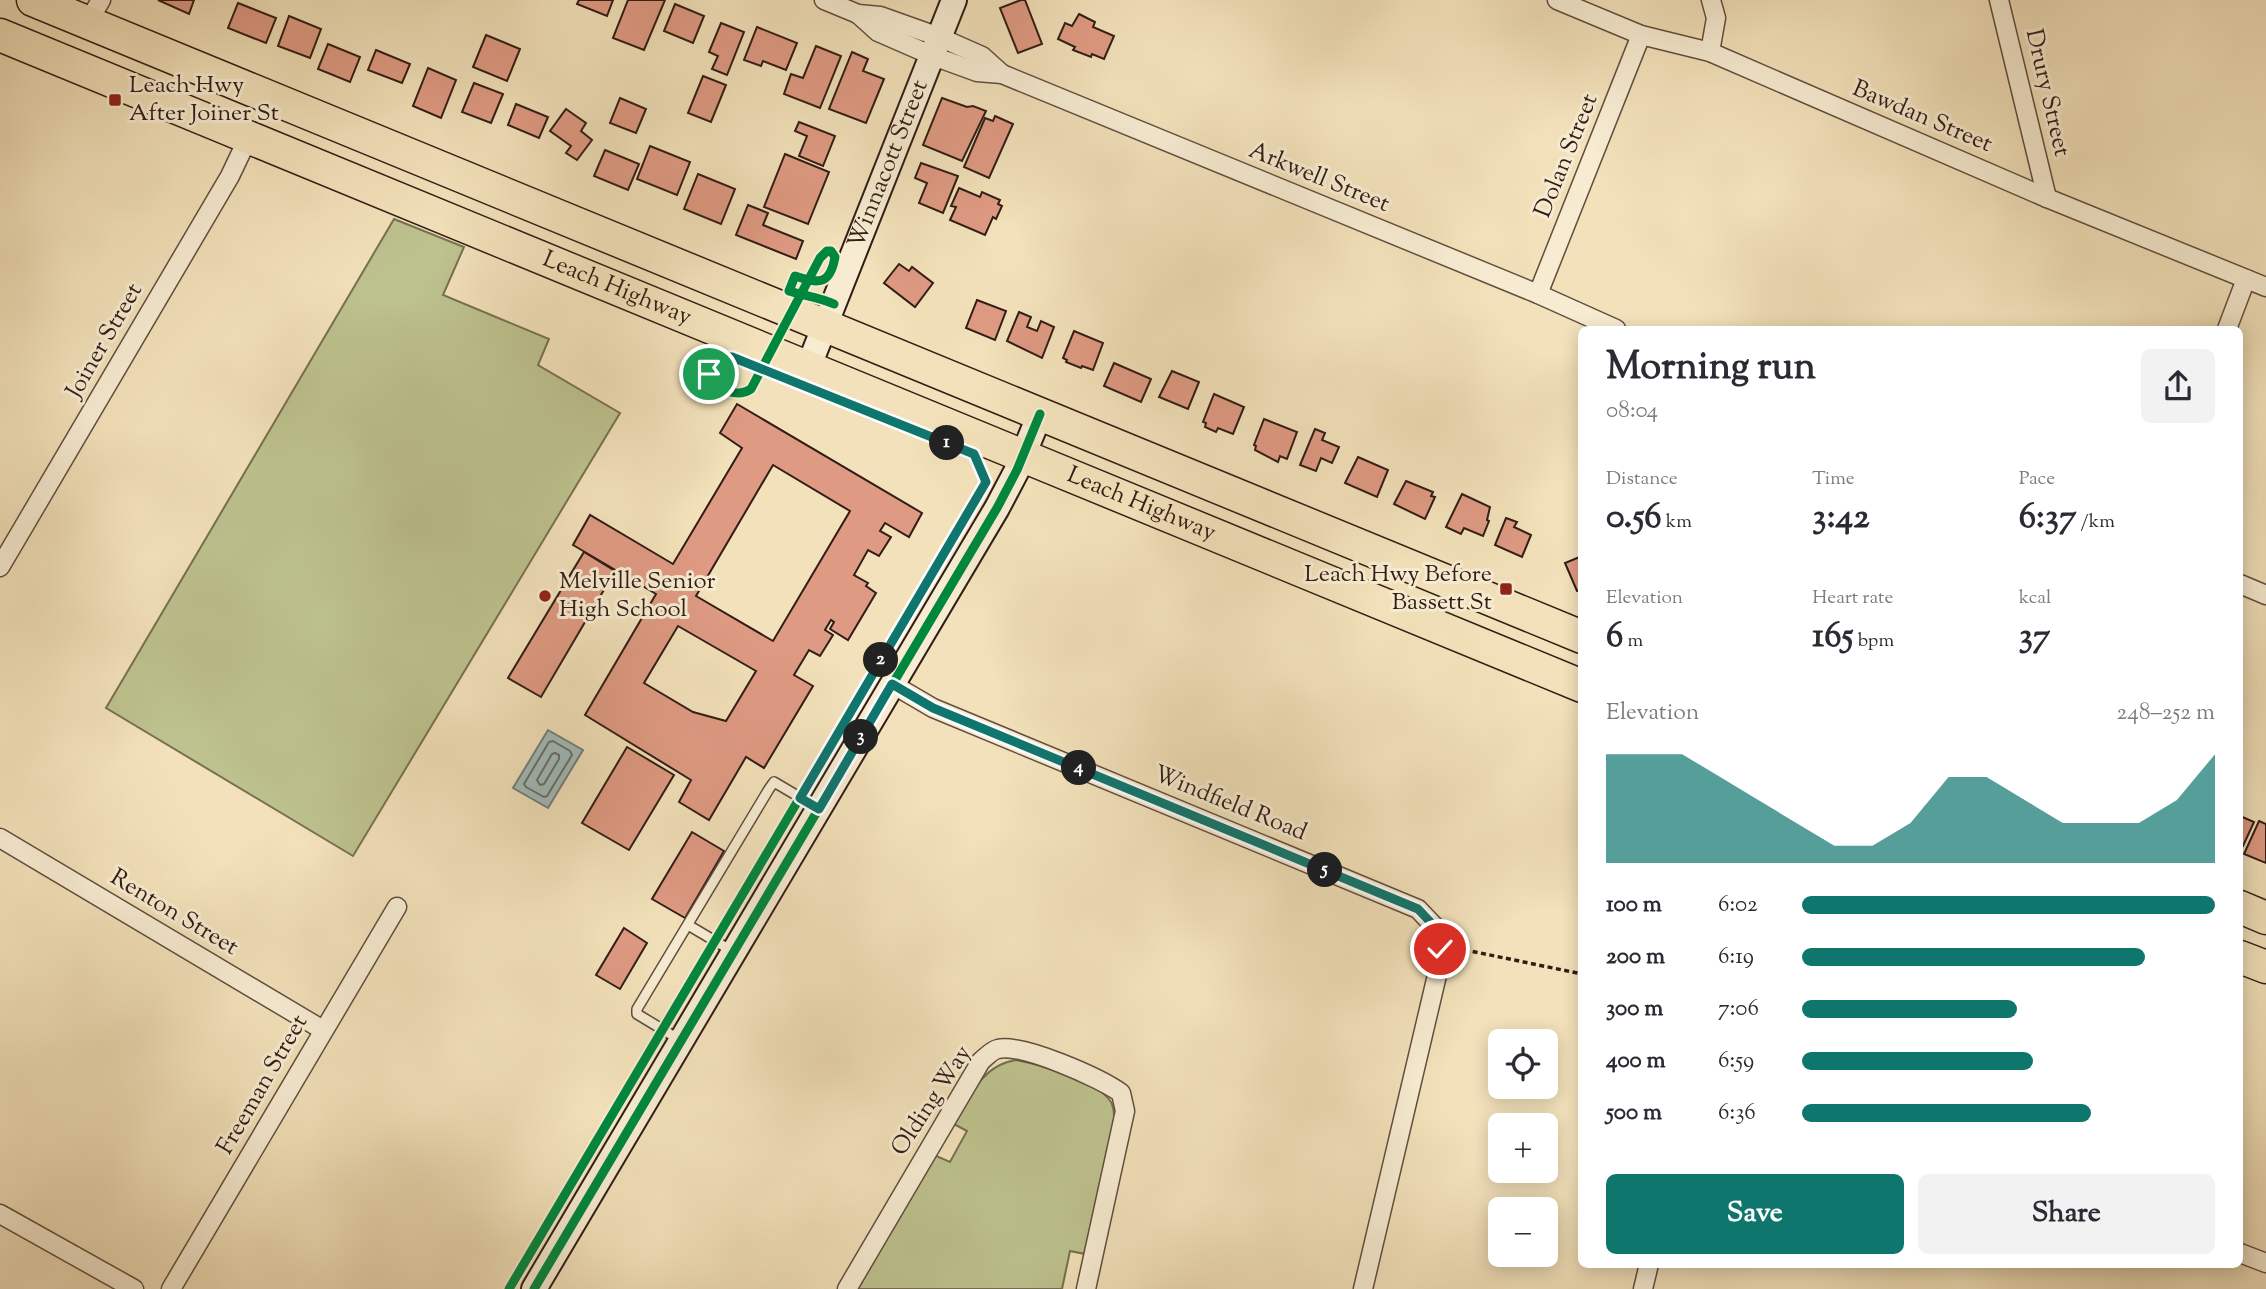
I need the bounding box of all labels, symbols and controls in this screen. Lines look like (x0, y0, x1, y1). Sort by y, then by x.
street label: Drury Street (2016, 26, 2078, 160)
place label: Leach Hwy After Joiner St (129, 69, 279, 131)
street label: Bawdan Street (1847, 72, 1997, 162)
street label: Winnacott Street (840, 75, 938, 254)
street label: Dolan Street (1527, 89, 1607, 223)
marker: Leach Hwy After Joiner St (107, 92, 123, 108)
street label: Arkwell Street (1243, 134, 1395, 222)
street label: Leach Highway (537, 243, 697, 335)
street label: Joiner Street (57, 277, 152, 407)
text: Morning run (1606, 342, 1816, 396)
pin (679, 344, 739, 404)
button: share (2141, 349, 2215, 423)
icon: arrive (690, 355, 728, 393)
text: 08:04 (1606, 395, 1658, 428)
pin: 1 (930, 426, 964, 460)
text: 1 (943, 429, 950, 456)
street label: Leach Highway (1062, 459, 1221, 550)
text: Distance (1606, 466, 1678, 493)
text: Time (1812, 466, 1855, 493)
text: Pace (2019, 466, 2055, 493)
text: 0.56 (1606, 493, 1662, 544)
text: 3:42 (1812, 493, 1870, 544)
text: 6:37 (2019, 493, 2076, 544)
text: km (1662, 509, 1692, 536)
text: /km (2076, 509, 2115, 536)
place label: Leach Hwy Before Bassett St (1304, 558, 1492, 620)
place label: Melville Senior High School (559, 565, 716, 627)
marker: Leach Hwy Before Bassett St (1498, 581, 1514, 597)
text: Elevation (1606, 585, 1683, 612)
text: Heart rate (1812, 585, 1893, 612)
text: kcal (2019, 585, 2051, 612)
marker: Melville Senior High School (537, 588, 553, 604)
text: 6 (1606, 612, 1623, 663)
text: 165 (1812, 612, 1854, 663)
text: 37 (2019, 612, 2050, 663)
text: m (1623, 628, 1643, 655)
text: bpm (1854, 628, 1894, 655)
pin: 2 (864, 642, 898, 678)
text: 2 (876, 646, 885, 673)
text: Elevation (1606, 697, 1699, 730)
text: 248–252 m (2117, 697, 2215, 730)
pin: 3 (844, 720, 878, 754)
text: 3 (857, 723, 864, 750)
pin: 4 (1062, 750, 1096, 786)
text: 4 (1074, 754, 1083, 781)
street label: Windfield Road (1148, 758, 1312, 850)
pin: 5 (1308, 852, 1342, 888)
text: 5 (1321, 856, 1328, 883)
street label: Renton Street (103, 861, 245, 965)
text: 100 m (1606, 889, 1662, 922)
text: 6:02 (1718, 889, 1758, 922)
pin (1410, 919, 1470, 979)
icon: check (1421, 930, 1459, 968)
text: 200 m (1606, 941, 1665, 974)
text: 6:19 (1718, 941, 1754, 974)
text: 300 m (1606, 993, 1663, 1026)
text: 7:06 (1718, 993, 1759, 1026)
street label: Freeman Street (209, 1009, 317, 1161)
map controls (1488, 1029, 1558, 1267)
button: locate (1488, 1029, 1558, 1099)
street label: Olding Way (883, 1039, 981, 1163)
text: 400 m (1606, 1045, 1666, 1078)
text: 6:59 (1718, 1045, 1754, 1078)
text: 500 m (1606, 1097, 1662, 1130)
text: 6:36 (1718, 1097, 1756, 1130)
button: + (1488, 1113, 1558, 1183)
button: Save (1606, 1174, 1904, 1254)
button: Share (1918, 1174, 2215, 1254)
button: − (1488, 1197, 1558, 1267)

